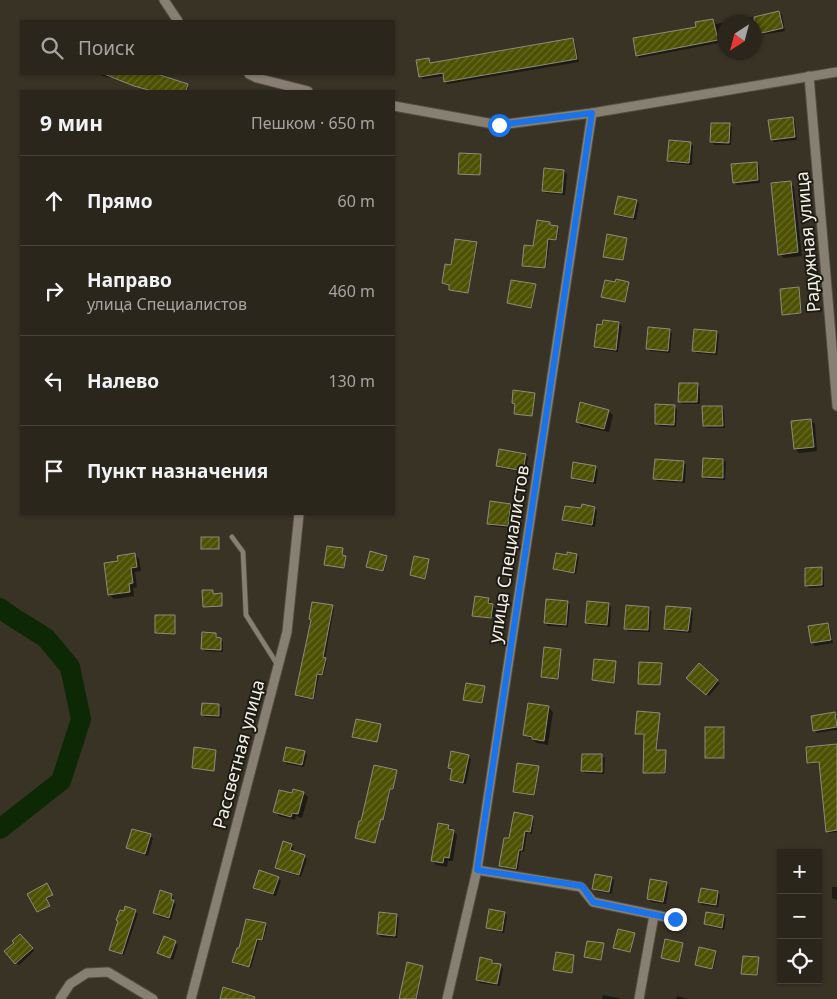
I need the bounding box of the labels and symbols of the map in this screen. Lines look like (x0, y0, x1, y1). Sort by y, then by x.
north arrow (717, 15, 762, 60)
route start (488, 114, 511, 137)
street label: Радужная улица (789, 171, 825, 313)
street label: улица Специалистов (482, 463, 534, 645)
street label: Рассветная улица (207, 677, 269, 831)
route end (664, 908, 687, 931)

